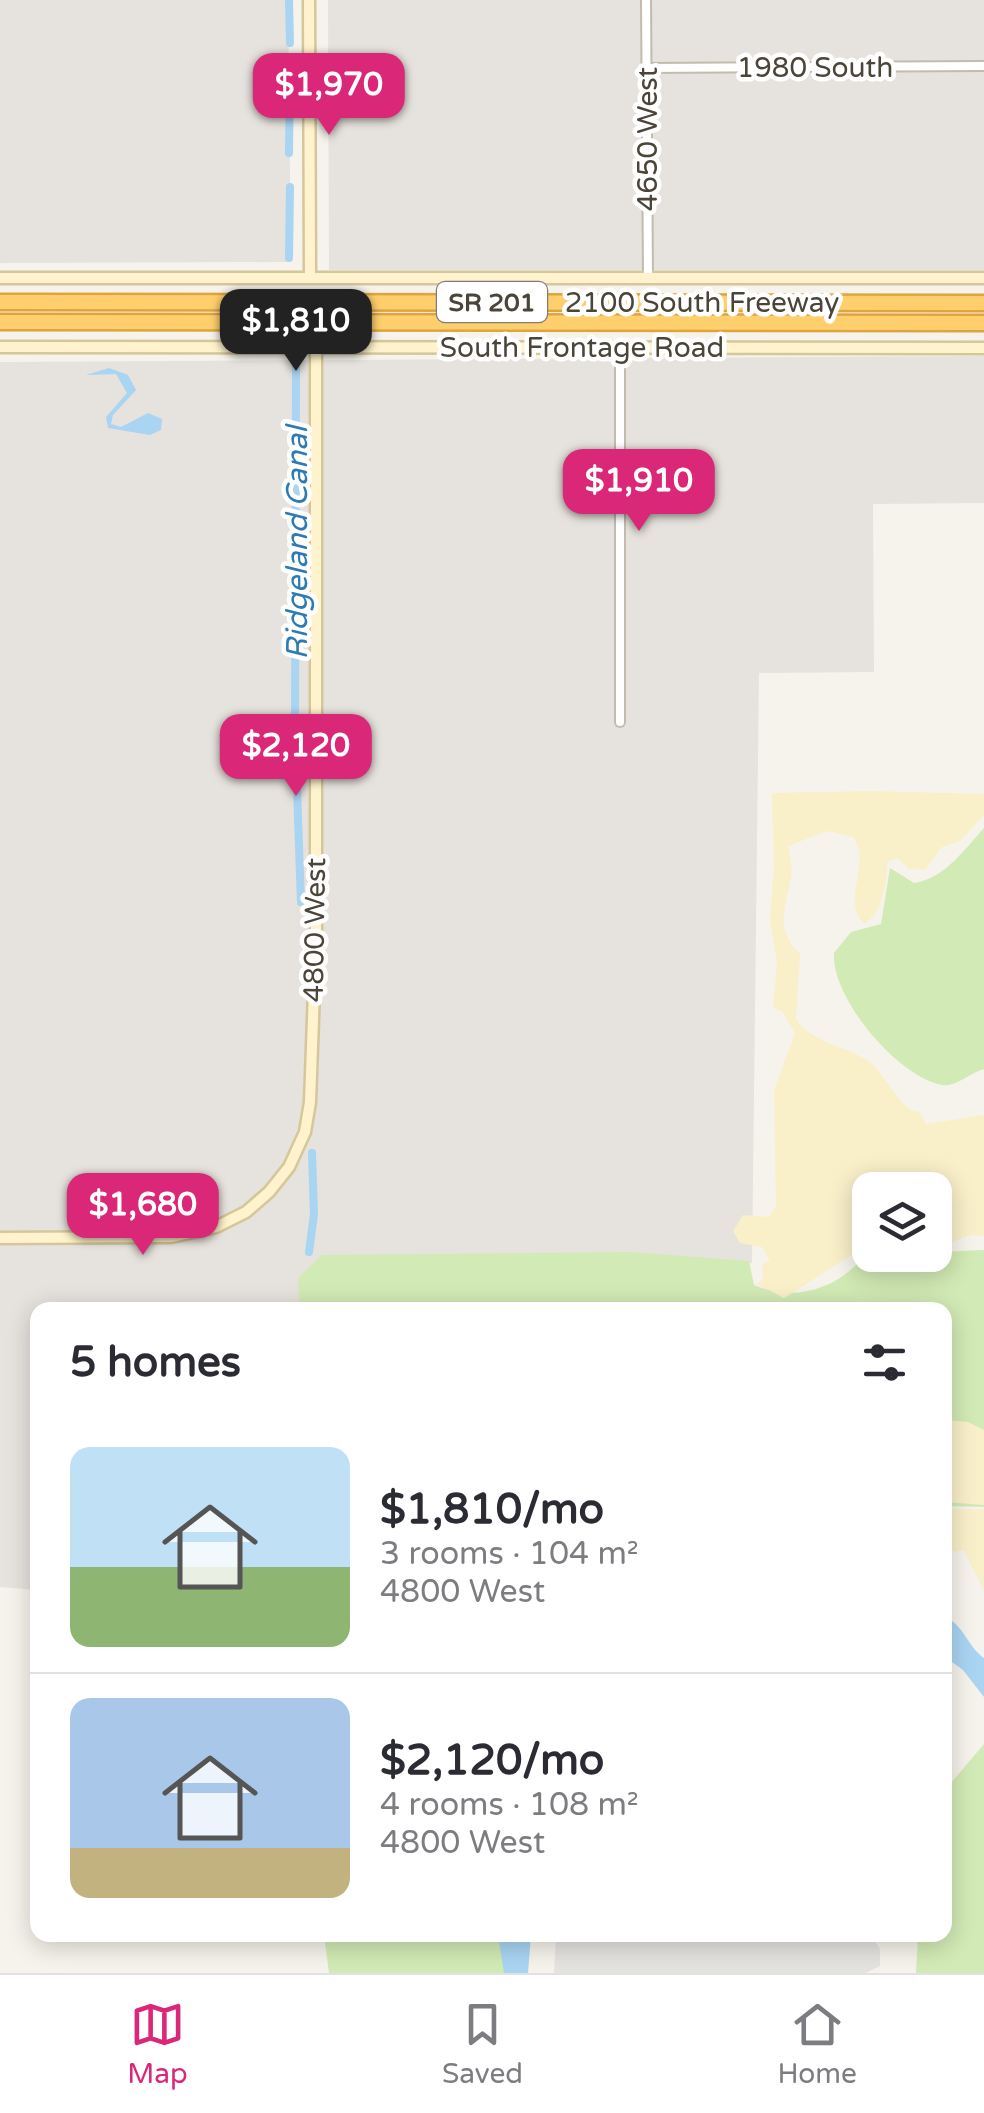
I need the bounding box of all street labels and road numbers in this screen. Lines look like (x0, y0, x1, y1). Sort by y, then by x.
street label: 1980 South (737, 51, 893, 85)
street label: 4650 West (631, 66, 665, 211)
road number: SR 201 (437, 282, 547, 322)
street label: 2100 South Freeway (565, 286, 839, 320)
street label: South Frontage Road (440, 331, 724, 365)
street label: 4800 West (297, 857, 333, 1003)

